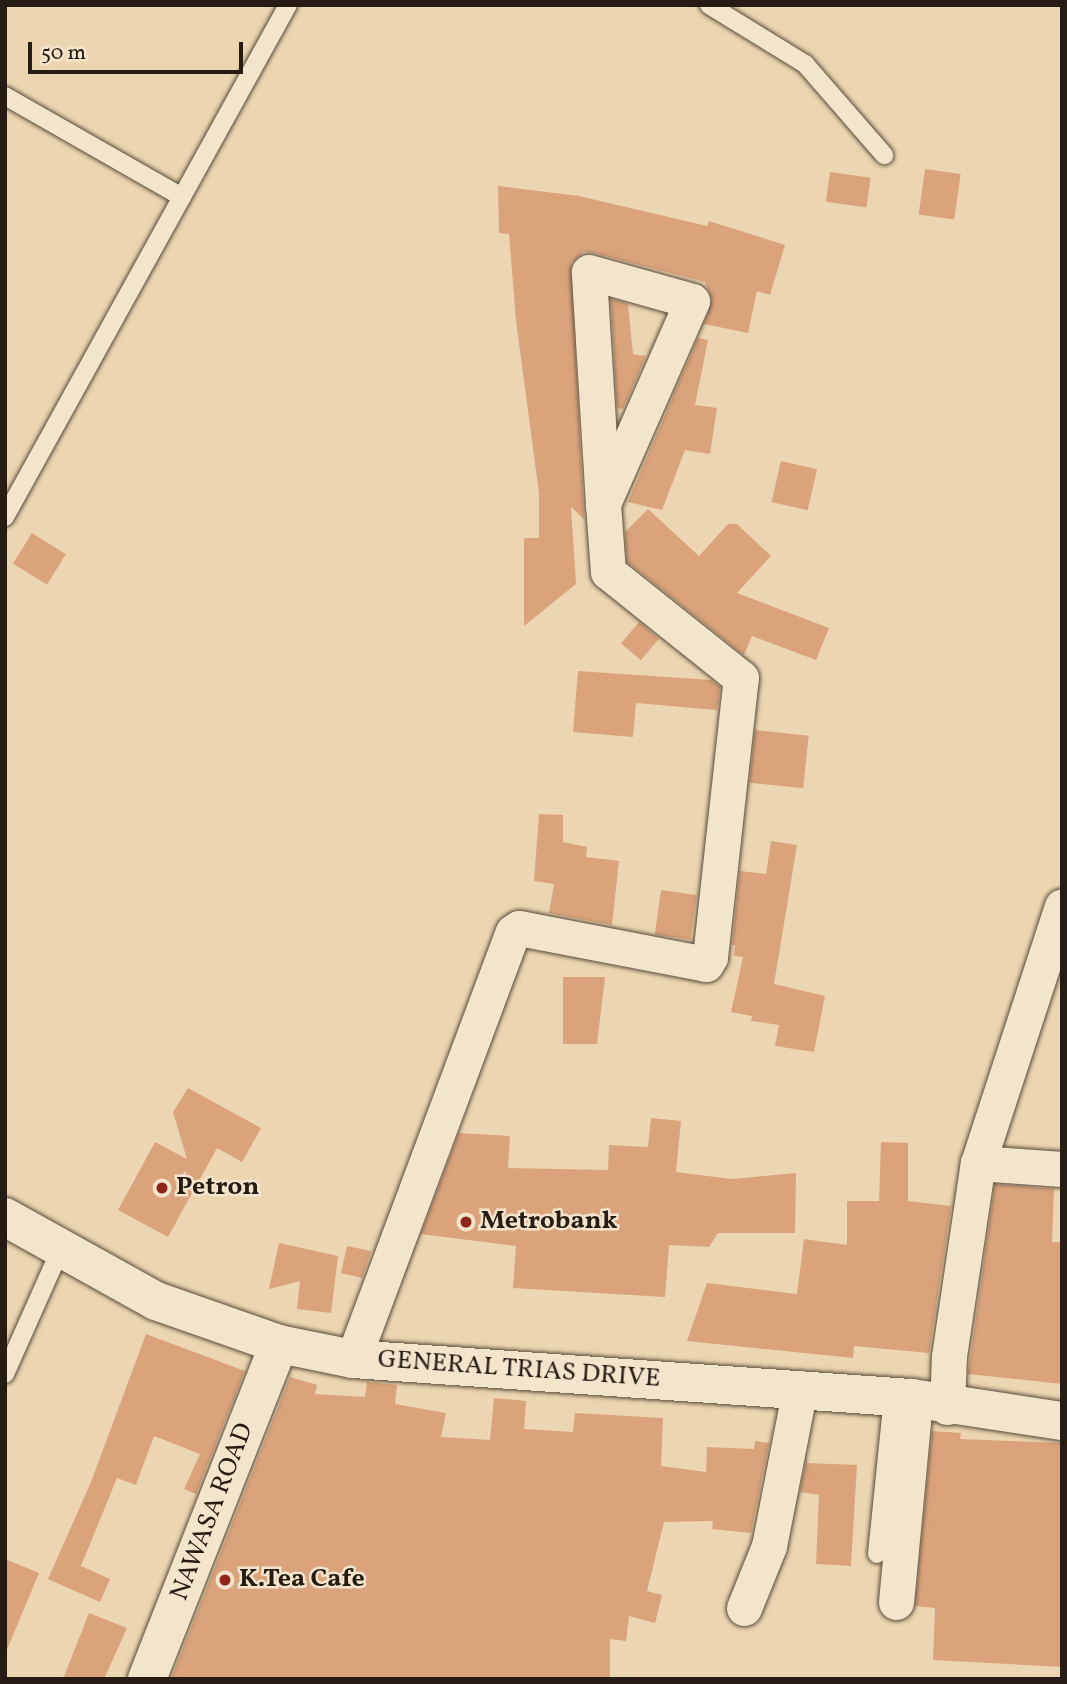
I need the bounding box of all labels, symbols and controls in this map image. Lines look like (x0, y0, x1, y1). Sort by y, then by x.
scale bar (32, 28, 247, 72)
text: 50 m (41, 39, 86, 68)
place label: Petron (176, 1172, 259, 1204)
marker: Petron (154, 1180, 170, 1196)
place label: Metrobank (480, 1206, 618, 1238)
marker: Metrobank (458, 1214, 474, 1230)
street label: GENERAL TRIAS DRIVE (376, 1345, 662, 1395)
street label: NAWASA ROAD (165, 1419, 261, 1605)
place label: K.Tea Cafe (239, 1564, 365, 1596)
marker: K.Tea Cafe (217, 1572, 233, 1588)

